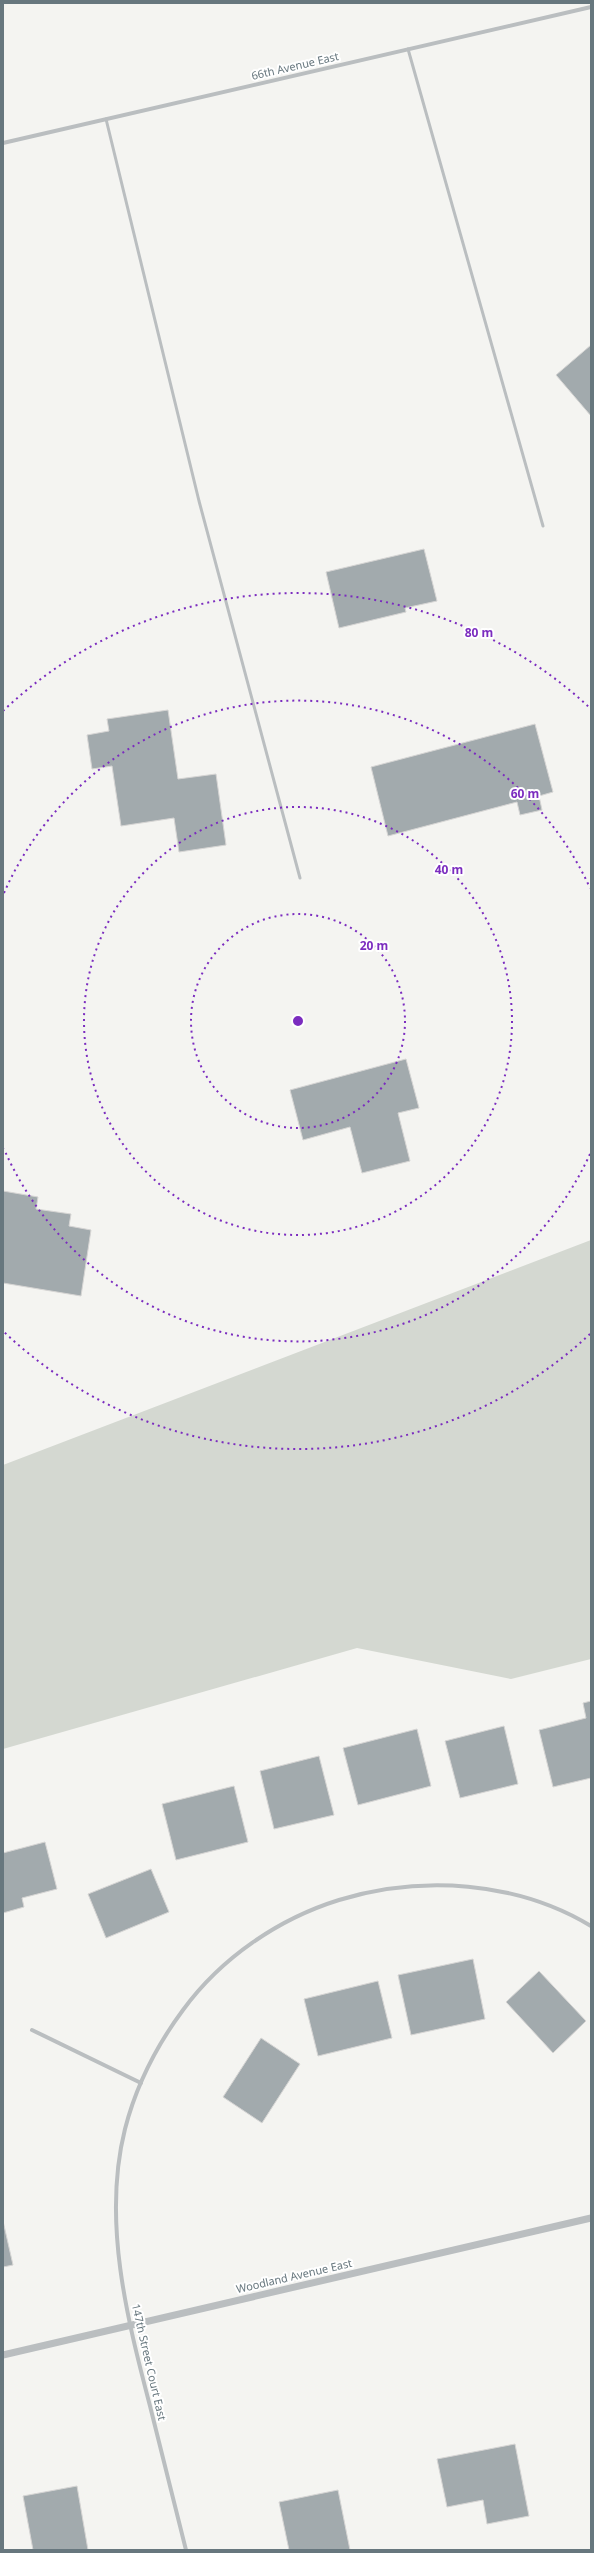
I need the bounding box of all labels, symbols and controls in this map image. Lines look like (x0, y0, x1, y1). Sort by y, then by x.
street label: 66th Avenue East (250, 48, 340, 83)
text: 80 m (465, 624, 493, 641)
text: 60 m (511, 785, 539, 802)
text: 40 m (435, 861, 463, 878)
text: 20 m (360, 937, 388, 954)
centre of rings (291, 1014, 305, 1028)
street label: Woodland Avenue East (234, 2255, 353, 2296)
street label: 147th Street Court East (129, 2302, 170, 2422)

